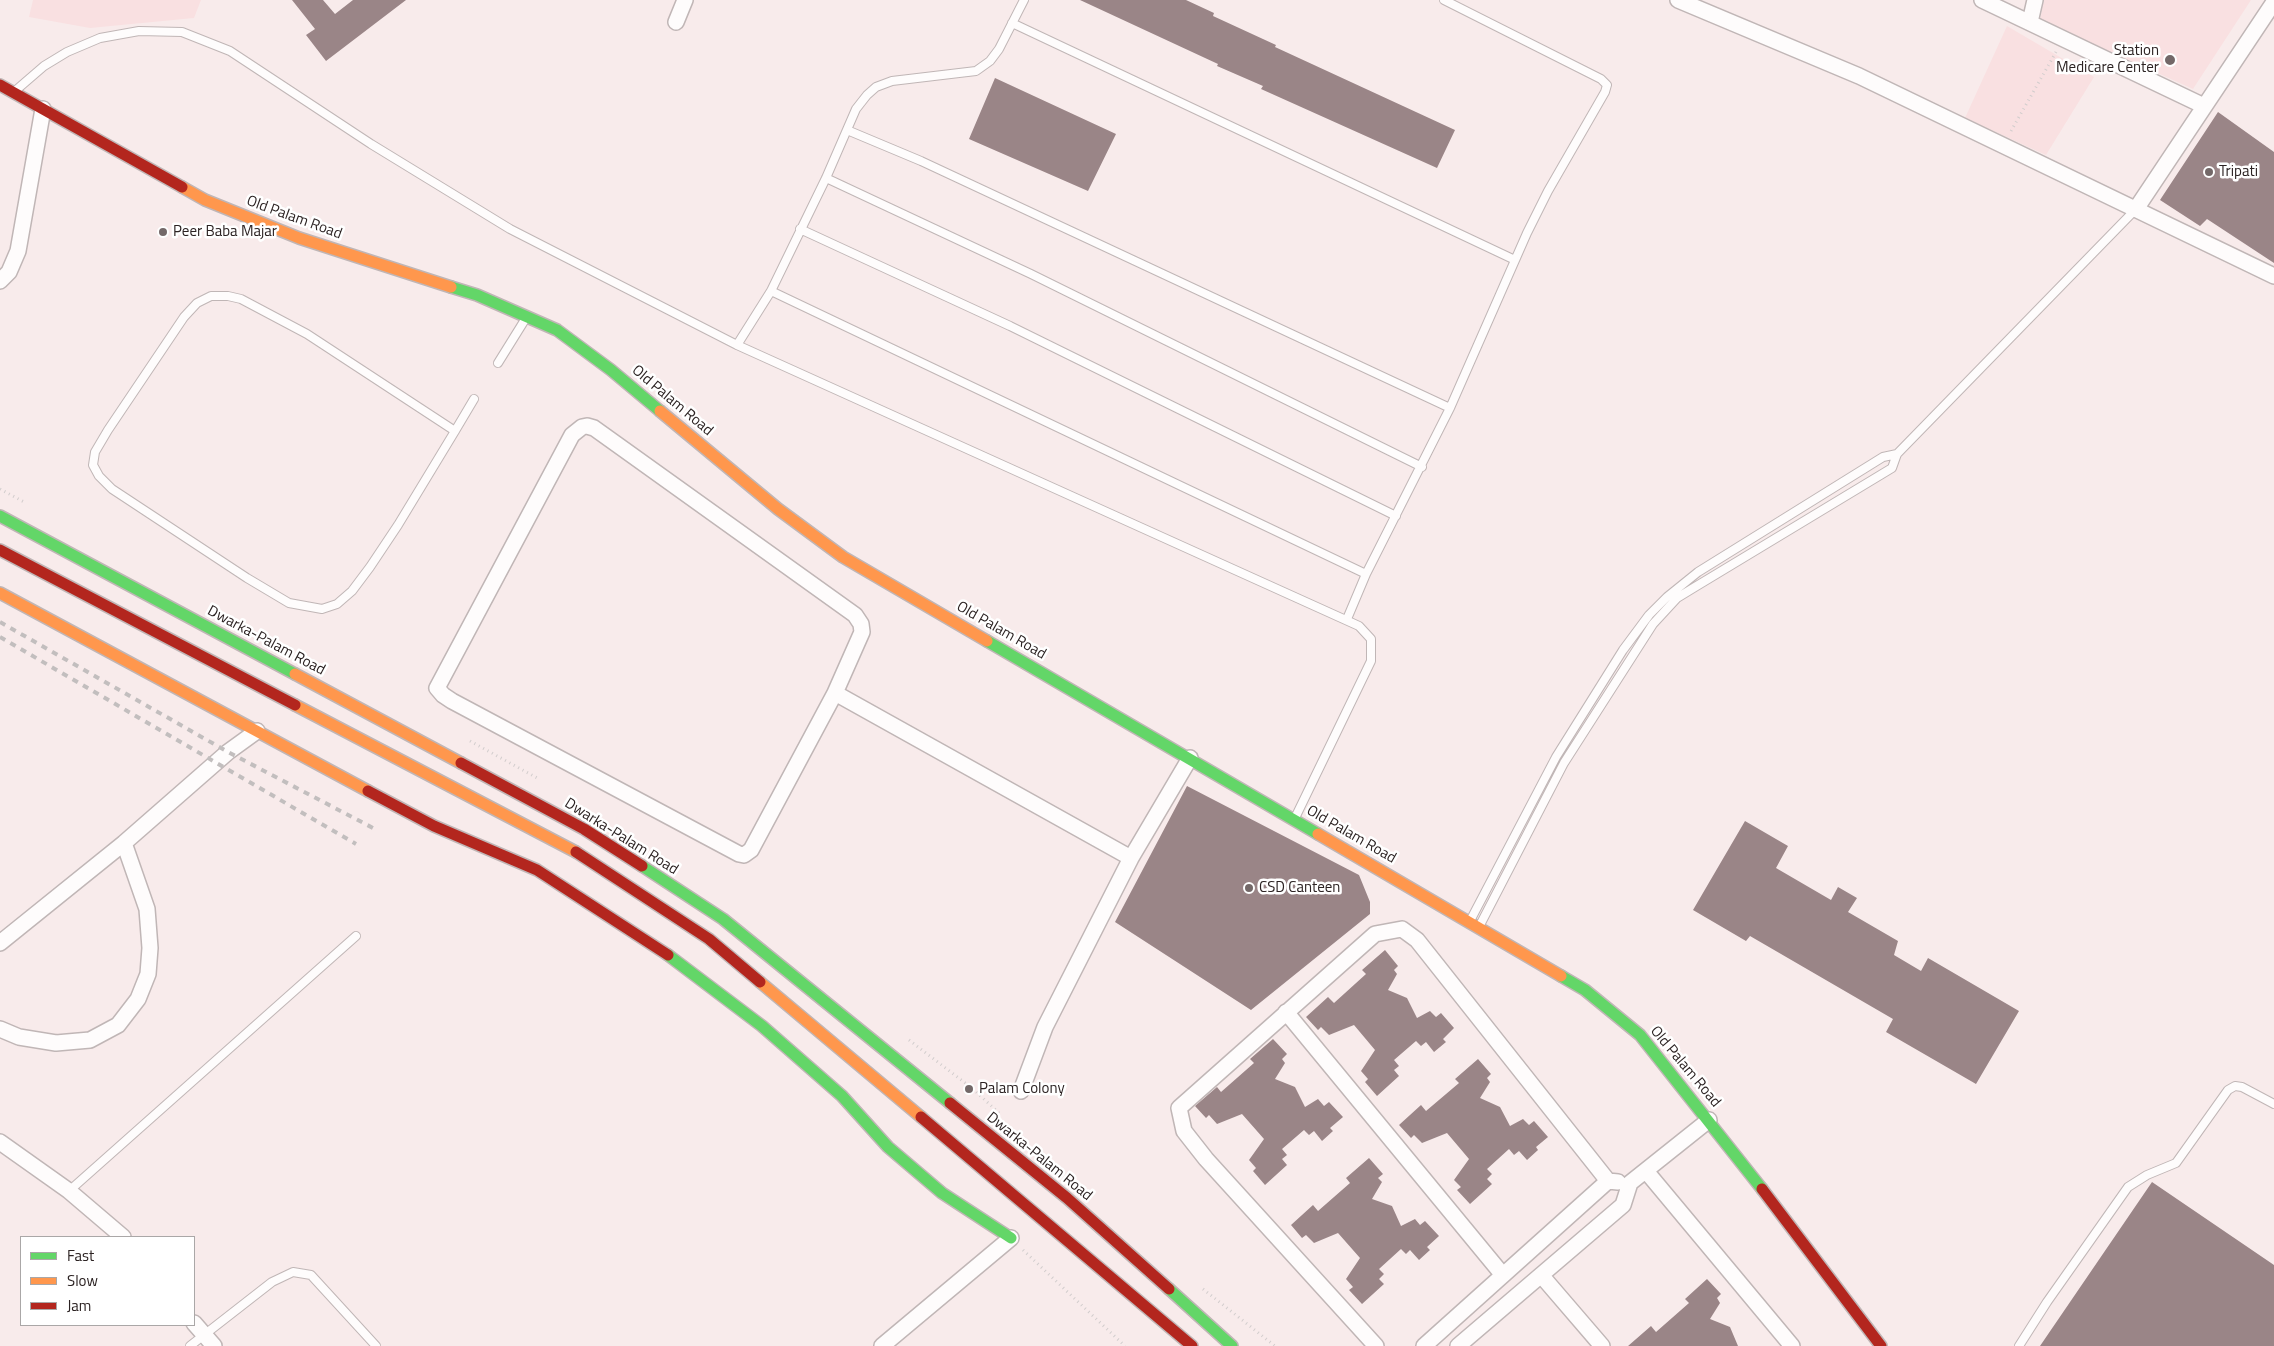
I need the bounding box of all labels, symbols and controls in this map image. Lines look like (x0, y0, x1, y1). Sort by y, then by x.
place label: Station Medicare Center (2056, 42, 2159, 77)
marker: Station Medicare Center (2163, 53, 2177, 67)
place label: Tripati (2219, 163, 2258, 181)
marker: Tripati (2203, 166, 2215, 178)
street label: Old Palam Road (244, 192, 344, 244)
place label: Peer Baba Majar (173, 223, 277, 241)
marker: Peer Baba Majar (157, 226, 169, 238)
street label: Old Palam Road (628, 362, 716, 440)
street label: Old Palam Road (953, 598, 1049, 664)
street label: Dwarka-Palam Road (204, 602, 328, 680)
street label: Dwarka-Palam Road (561, 795, 681, 879)
street label: Old Palam Road (1303, 802, 1399, 868)
place label: CSD Canteen (1259, 879, 1340, 897)
marker: CSD Canteen (1243, 882, 1255, 894)
street label: Old Palam Road (1646, 1023, 1724, 1111)
place label: Palam Colony (979, 1080, 1065, 1098)
marker: Palam Colony (963, 1083, 975, 1095)
street label: Dwarka-Palam Road (983, 1109, 1095, 1205)
legend (20, 1236, 195, 1326)
text: Fast (67, 1244, 94, 1267)
text: Slow (67, 1269, 98, 1292)
text: Jam (67, 1294, 91, 1317)

